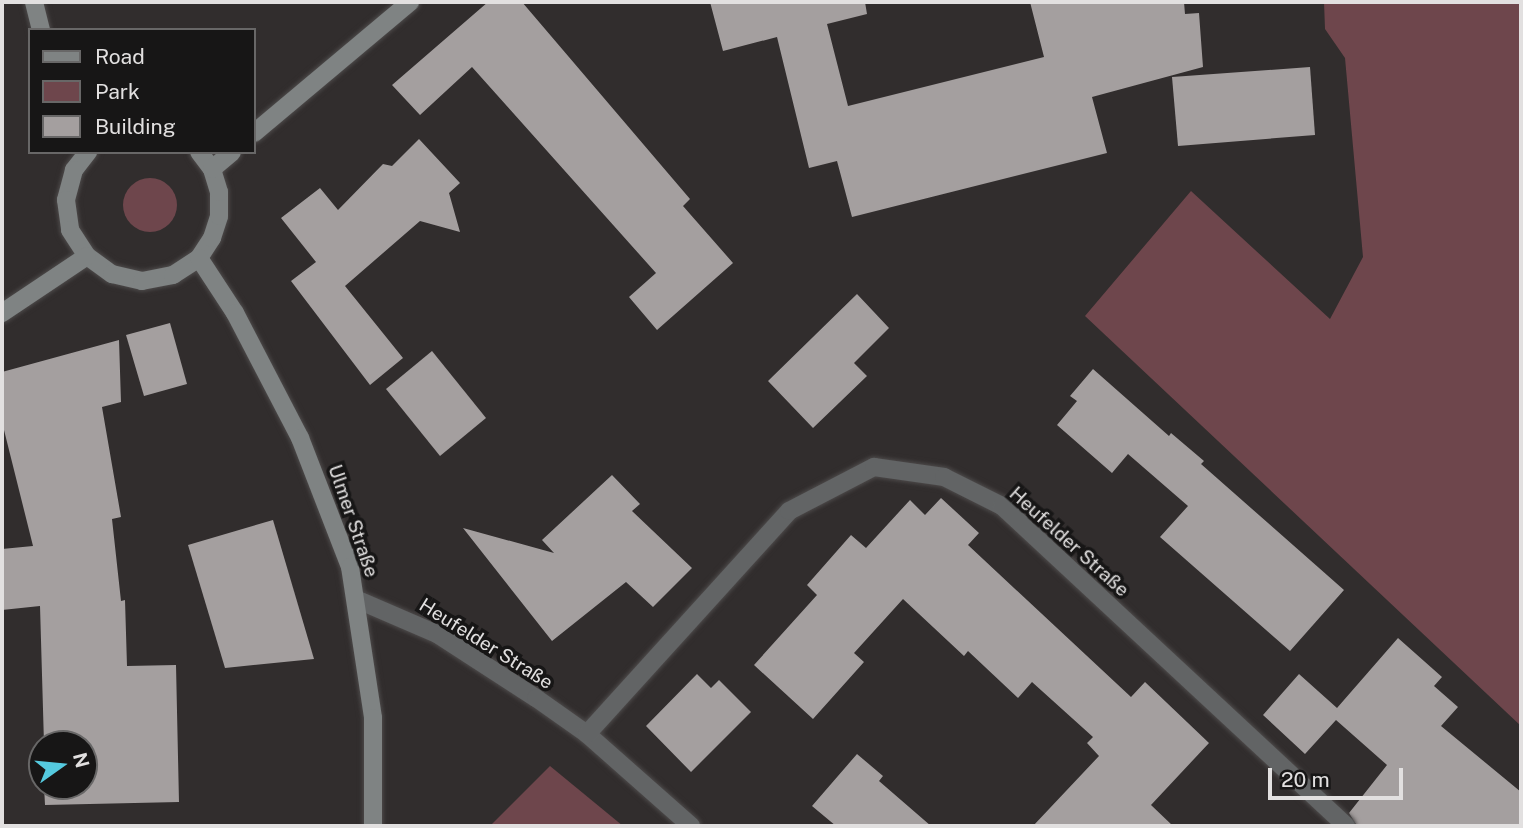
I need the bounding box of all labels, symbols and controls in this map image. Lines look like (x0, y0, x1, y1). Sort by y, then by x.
legend (28, 28, 256, 154)
text: Road (95, 44, 145, 69)
text: Park (95, 79, 140, 104)
text: Building (95, 114, 176, 139)
street label: Ulmer Straße (323, 462, 383, 580)
street label: Heufelder Straße (1004, 482, 1134, 602)
street label: Heufelder Straße (415, 594, 557, 694)
north arrow (28, 730, 98, 800)
text: N (69, 750, 94, 770)
scale bar (1271, 754, 1406, 798)
text: 20 m (1281, 767, 1330, 792)

